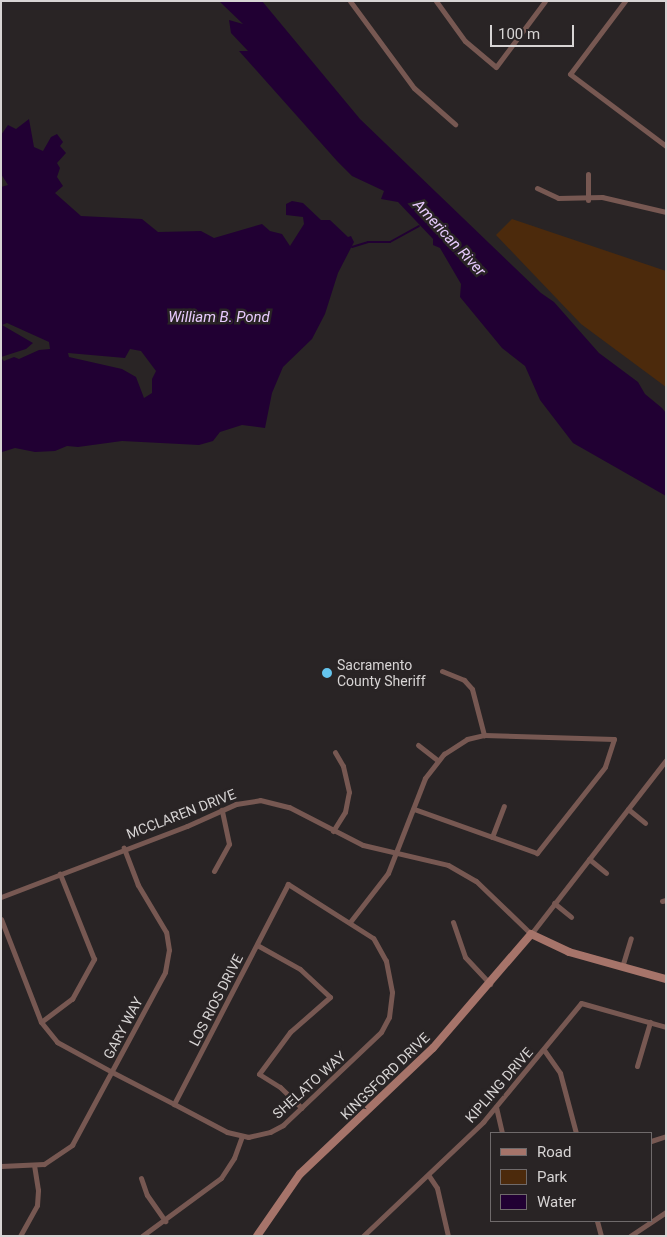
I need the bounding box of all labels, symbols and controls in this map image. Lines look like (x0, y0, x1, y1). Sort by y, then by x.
scale bar (492, 15, 576, 47)
text: 100 m (498, 25, 540, 43)
water label: American River (409, 196, 489, 280)
water label: William B. Pond (168, 309, 270, 327)
place label: Sacramento County Sheriff (337, 657, 426, 690)
marker: Sacramento County Sheriff (321, 667, 333, 679)
street label: MCCLAREN DRIVE (124, 785, 238, 843)
street label: LOS RIOS DRIVE (186, 951, 246, 1049)
street label: GARY WAY (100, 994, 146, 1062)
street label: KINGSFORD DRIVE (337, 1029, 433, 1123)
street label: KIPLING DRIVE (462, 1044, 536, 1126)
street label: SHELATO WAY (269, 1048, 349, 1122)
legend (490, 1132, 652, 1222)
text: Road (537, 1143, 571, 1161)
text: Park (537, 1168, 567, 1186)
text: Water (537, 1193, 576, 1211)

